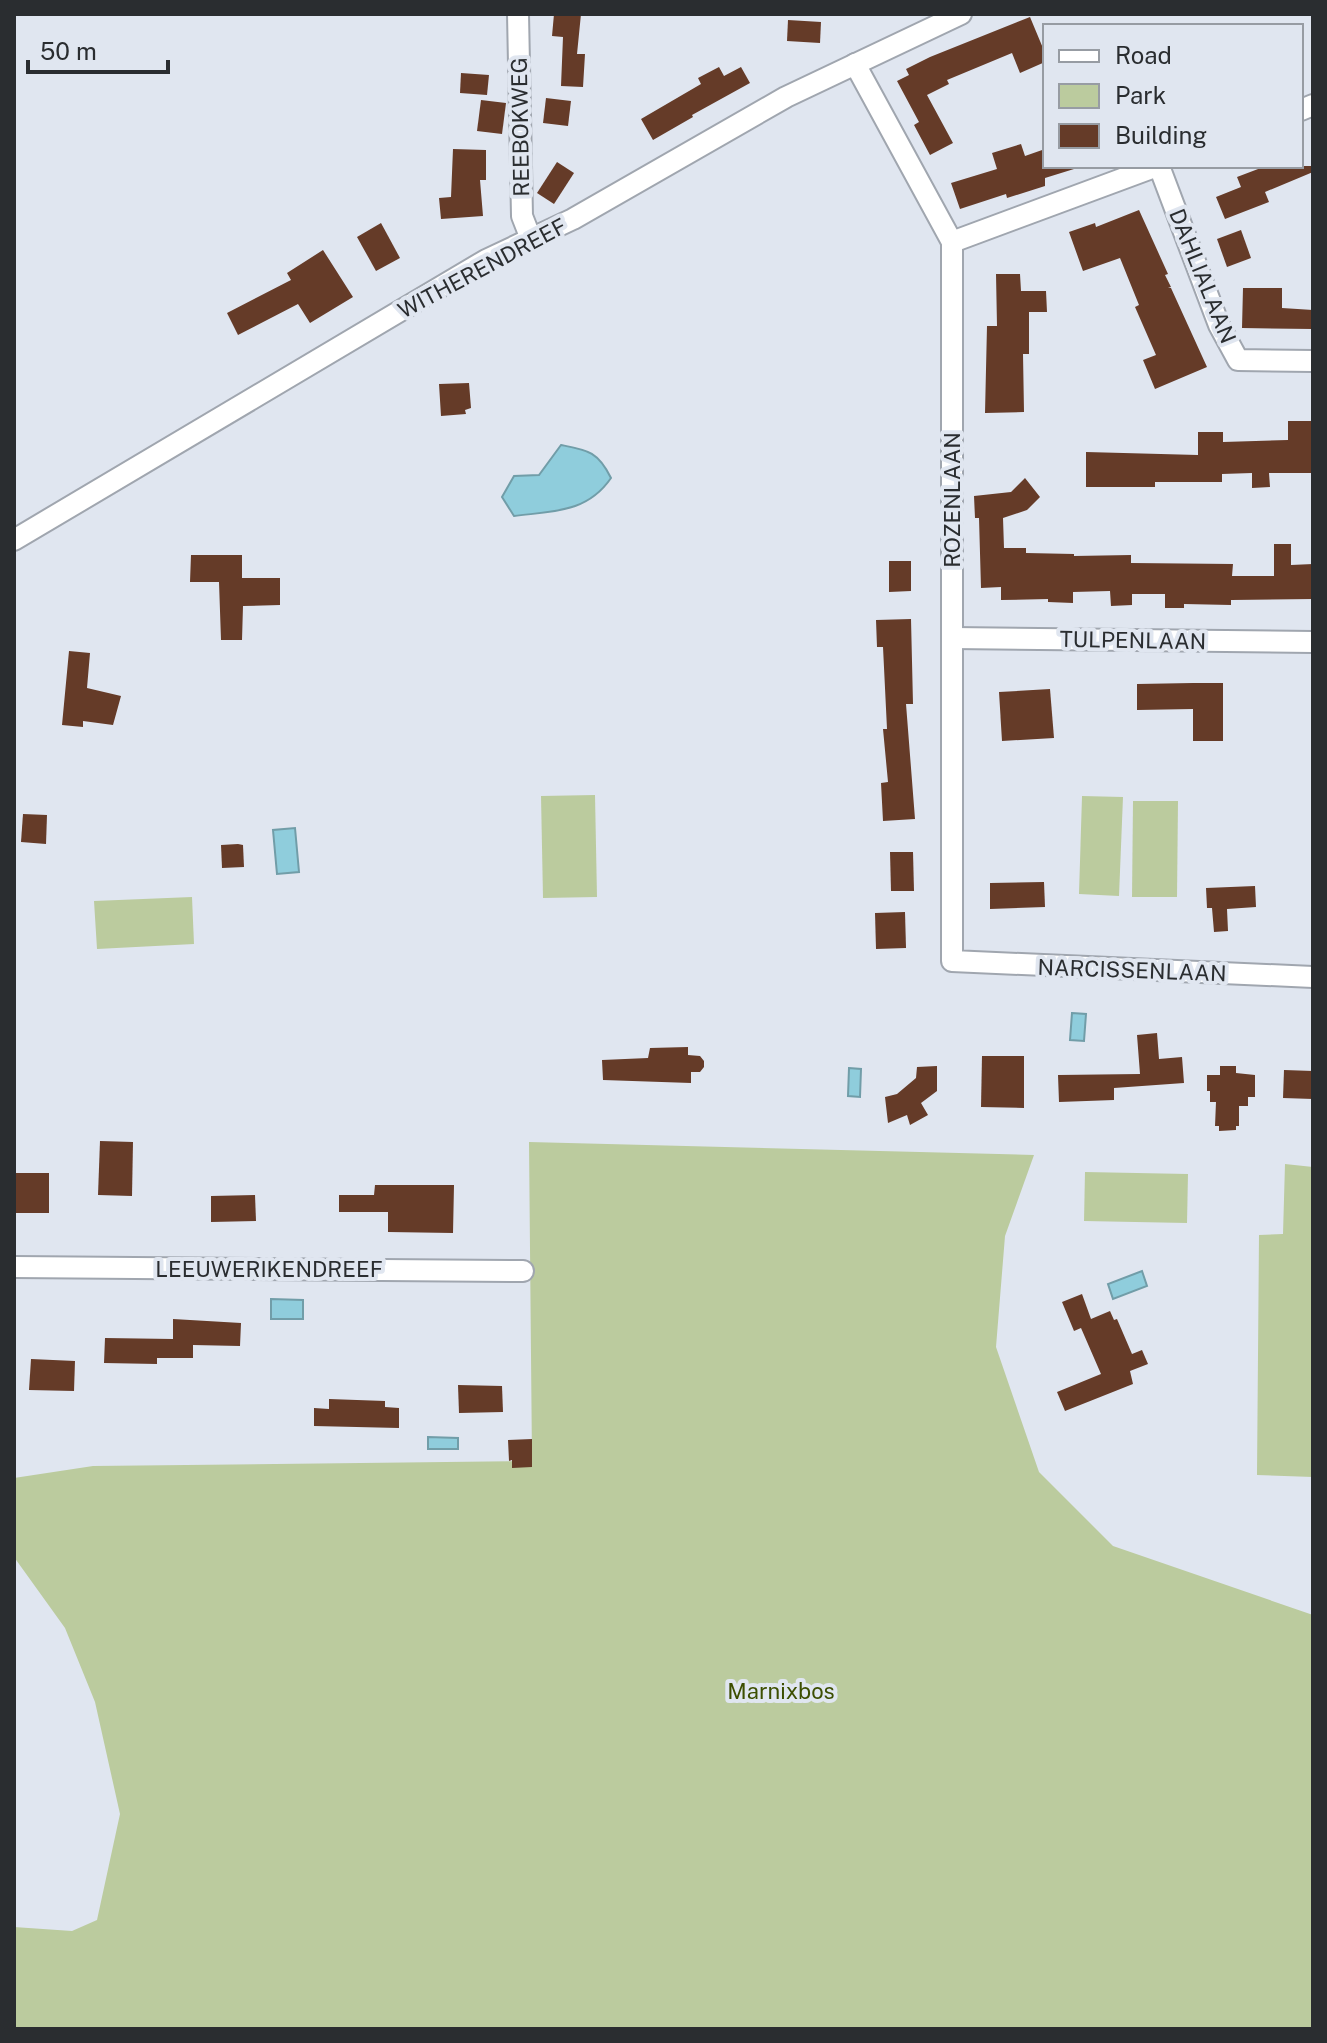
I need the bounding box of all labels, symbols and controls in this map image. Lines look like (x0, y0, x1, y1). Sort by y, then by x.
scale bar (28, 24, 168, 74)
legend (1043, 24, 1303, 168)
text: 50 m (40, 37, 97, 65)
text: Road (1115, 41, 1172, 69)
street label: REEBOKWEG (506, 57, 534, 197)
text: Park (1115, 81, 1166, 109)
text: Building (1115, 121, 1207, 149)
street label: DAHLIALAAN (1164, 205, 1242, 347)
street label: WITHERENDREEF (393, 213, 571, 323)
street label: ROZENLAAN (939, 432, 965, 568)
street label: TULPENLAAN (1059, 626, 1207, 654)
street label: NARCISSENLAAN (1037, 954, 1227, 986)
street label: LEEUWERIKENDREEF (155, 1256, 383, 1282)
park label: Marnixbos (727, 1678, 835, 1704)

